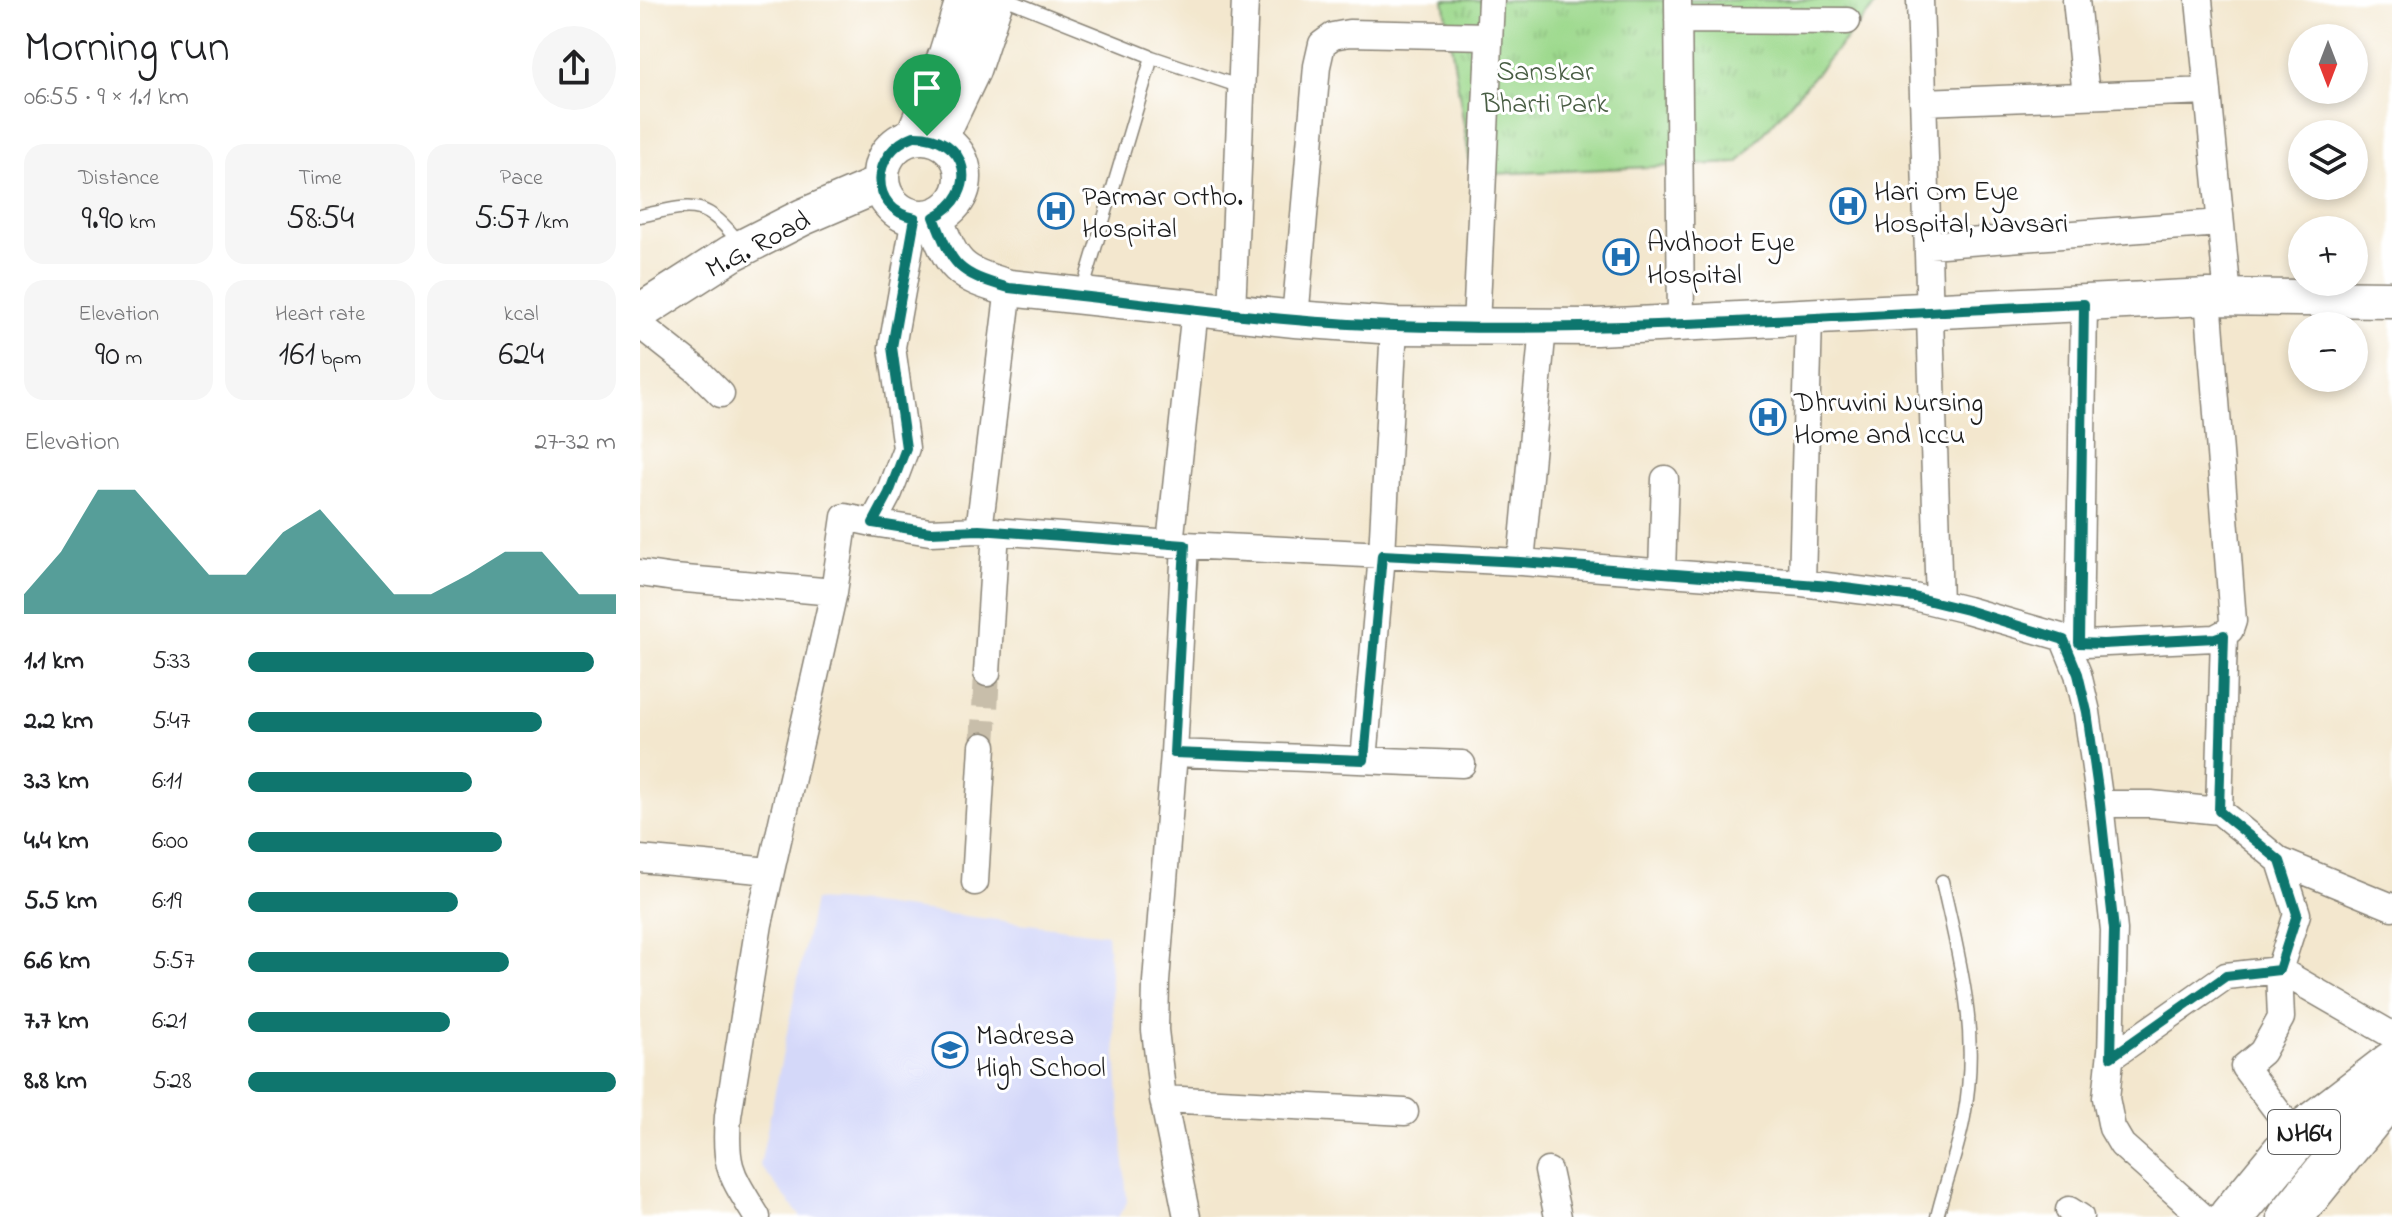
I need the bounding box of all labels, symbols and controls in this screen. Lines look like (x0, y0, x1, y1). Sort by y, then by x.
text: Morning run (24, 17, 230, 81)
north arrow (2288, 24, 2368, 104)
map controls (2288, 24, 2368, 392)
button: share (532, 26, 616, 110)
park label: Sanskar Bharti Park (1481, 53, 1609, 126)
pin (893, 54, 961, 136)
icon: arrive (905, 66, 949, 110)
text: 06:55 · 9 × 1.1 km (24, 79, 189, 117)
button: layers (2288, 120, 2368, 200)
text: Distance (78, 163, 159, 195)
text: Time (298, 163, 342, 195)
text: Pace (500, 163, 543, 195)
place label: Hari Om Eye Hospital, Navsari (1874, 173, 2068, 246)
place label: Parmar Ortho. Hospital (1082, 178, 1243, 251)
hospital icon: Hari Om Eye Hospital, Navsari (1829, 187, 1867, 225)
hospital icon: Parmar Ortho. Hospital (1037, 192, 1075, 230)
text: 9.90 (82, 195, 124, 245)
text: 58:54 (286, 195, 354, 245)
text: 5:57 (474, 195, 530, 245)
street label: M.G. Road (699, 201, 819, 291)
text: km (124, 207, 156, 239)
text: /km (530, 207, 569, 239)
button: + (2288, 216, 2368, 296)
place label: Avdhoot Eye Hospital (1647, 224, 1795, 297)
hospital icon: Avdhoot Eye Hospital (1602, 238, 1640, 276)
text: Elevation (78, 299, 159, 331)
text: Heart rate (275, 299, 365, 331)
text: kcal (504, 299, 539, 331)
button: − (2288, 312, 2368, 392)
text: 90 (95, 331, 120, 381)
text: 161 (279, 331, 315, 381)
text: 624 (498, 331, 544, 381)
text: m (120, 343, 142, 375)
text: bpm (315, 343, 361, 375)
place label: Dhruvini Nursing Home and Iccu (1793, 384, 1983, 457)
hospital icon: Dhruvini Nursing Home and Iccu (1749, 398, 1787, 436)
text: Elevation (24, 424, 120, 462)
text: 27–32 m (535, 424, 616, 462)
text: 1.1 km (24, 643, 84, 681)
text: 5:33 (152, 643, 191, 681)
text: 2.2 km (24, 703, 93, 741)
text: 5:47 (152, 703, 191, 741)
text: 3.3 km (24, 763, 89, 801)
text: 6:11 (152, 763, 182, 801)
text: 4.4 km (24, 823, 89, 861)
text: 6:00 (152, 823, 188, 861)
text: 5.5 km (24, 883, 97, 921)
text: 6:19 (152, 883, 182, 921)
text: 6.6 km (24, 943, 90, 981)
text: 5:57 (152, 943, 195, 981)
text: 7.7 km (24, 1003, 89, 1041)
text: 6:21 (152, 1003, 187, 1041)
place label: Madresa High School (976, 1017, 1106, 1090)
school or university icon: Madresa High School (931, 1031, 969, 1069)
text: 8.8 km (24, 1063, 87, 1101)
text: 5:28 (152, 1063, 192, 1101)
road number: NH64 (2268, 1110, 2340, 1154)

